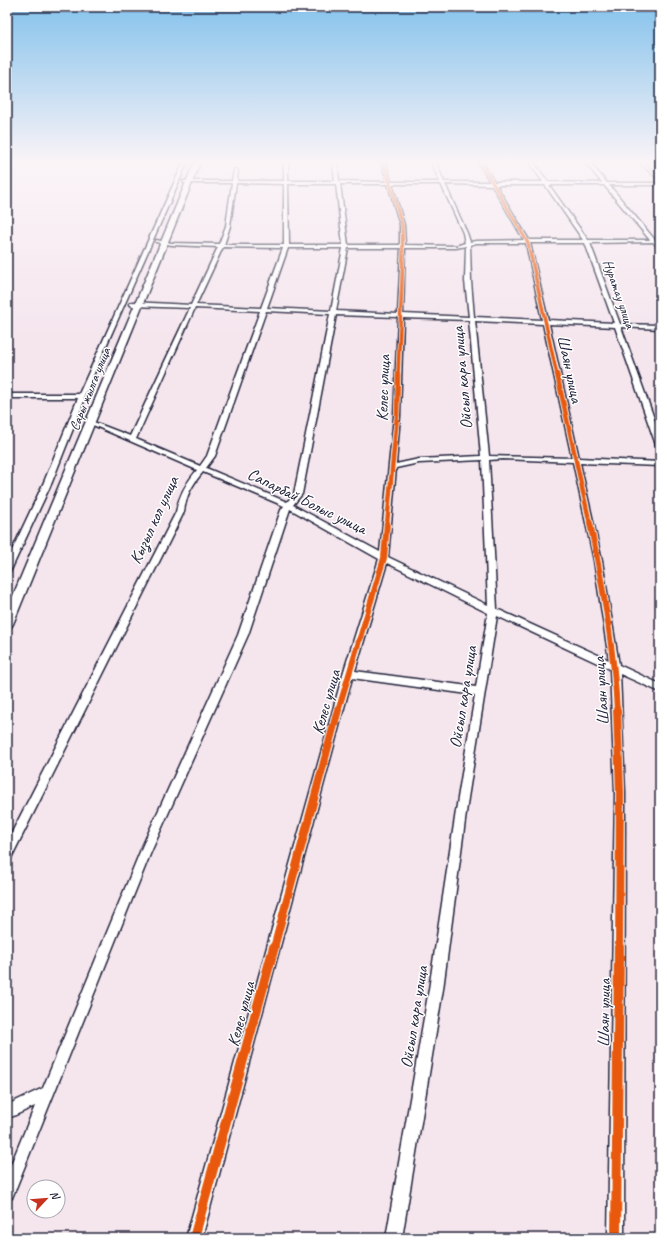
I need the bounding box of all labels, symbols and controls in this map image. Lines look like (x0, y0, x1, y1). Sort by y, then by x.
street label: Нуратау улица (599, 257, 639, 332)
street label: Ойсыл кара улица (447, 325, 477, 430)
street label: Шаян улица (553, 333, 588, 406)
street label: Сары жылга улица (66, 344, 115, 433)
street label: Келес улица (371, 353, 395, 421)
street label: Сапарбай Болыс улица (244, 463, 372, 540)
street label: Кызыл кол улица (125, 471, 185, 568)
street label: Ойсыл кара улица (445, 643, 482, 750)
street label: Шаян улица (588, 655, 614, 726)
street label: Келес улица (307, 666, 346, 737)
street label: Ойсыл кара улица (396, 963, 433, 1070)
street label: Шаян улица (593, 977, 615, 1047)
street label: Келес улица (222, 978, 260, 1049)
north arrow (26, 1179, 66, 1219)
text: N (47, 1188, 64, 1203)

